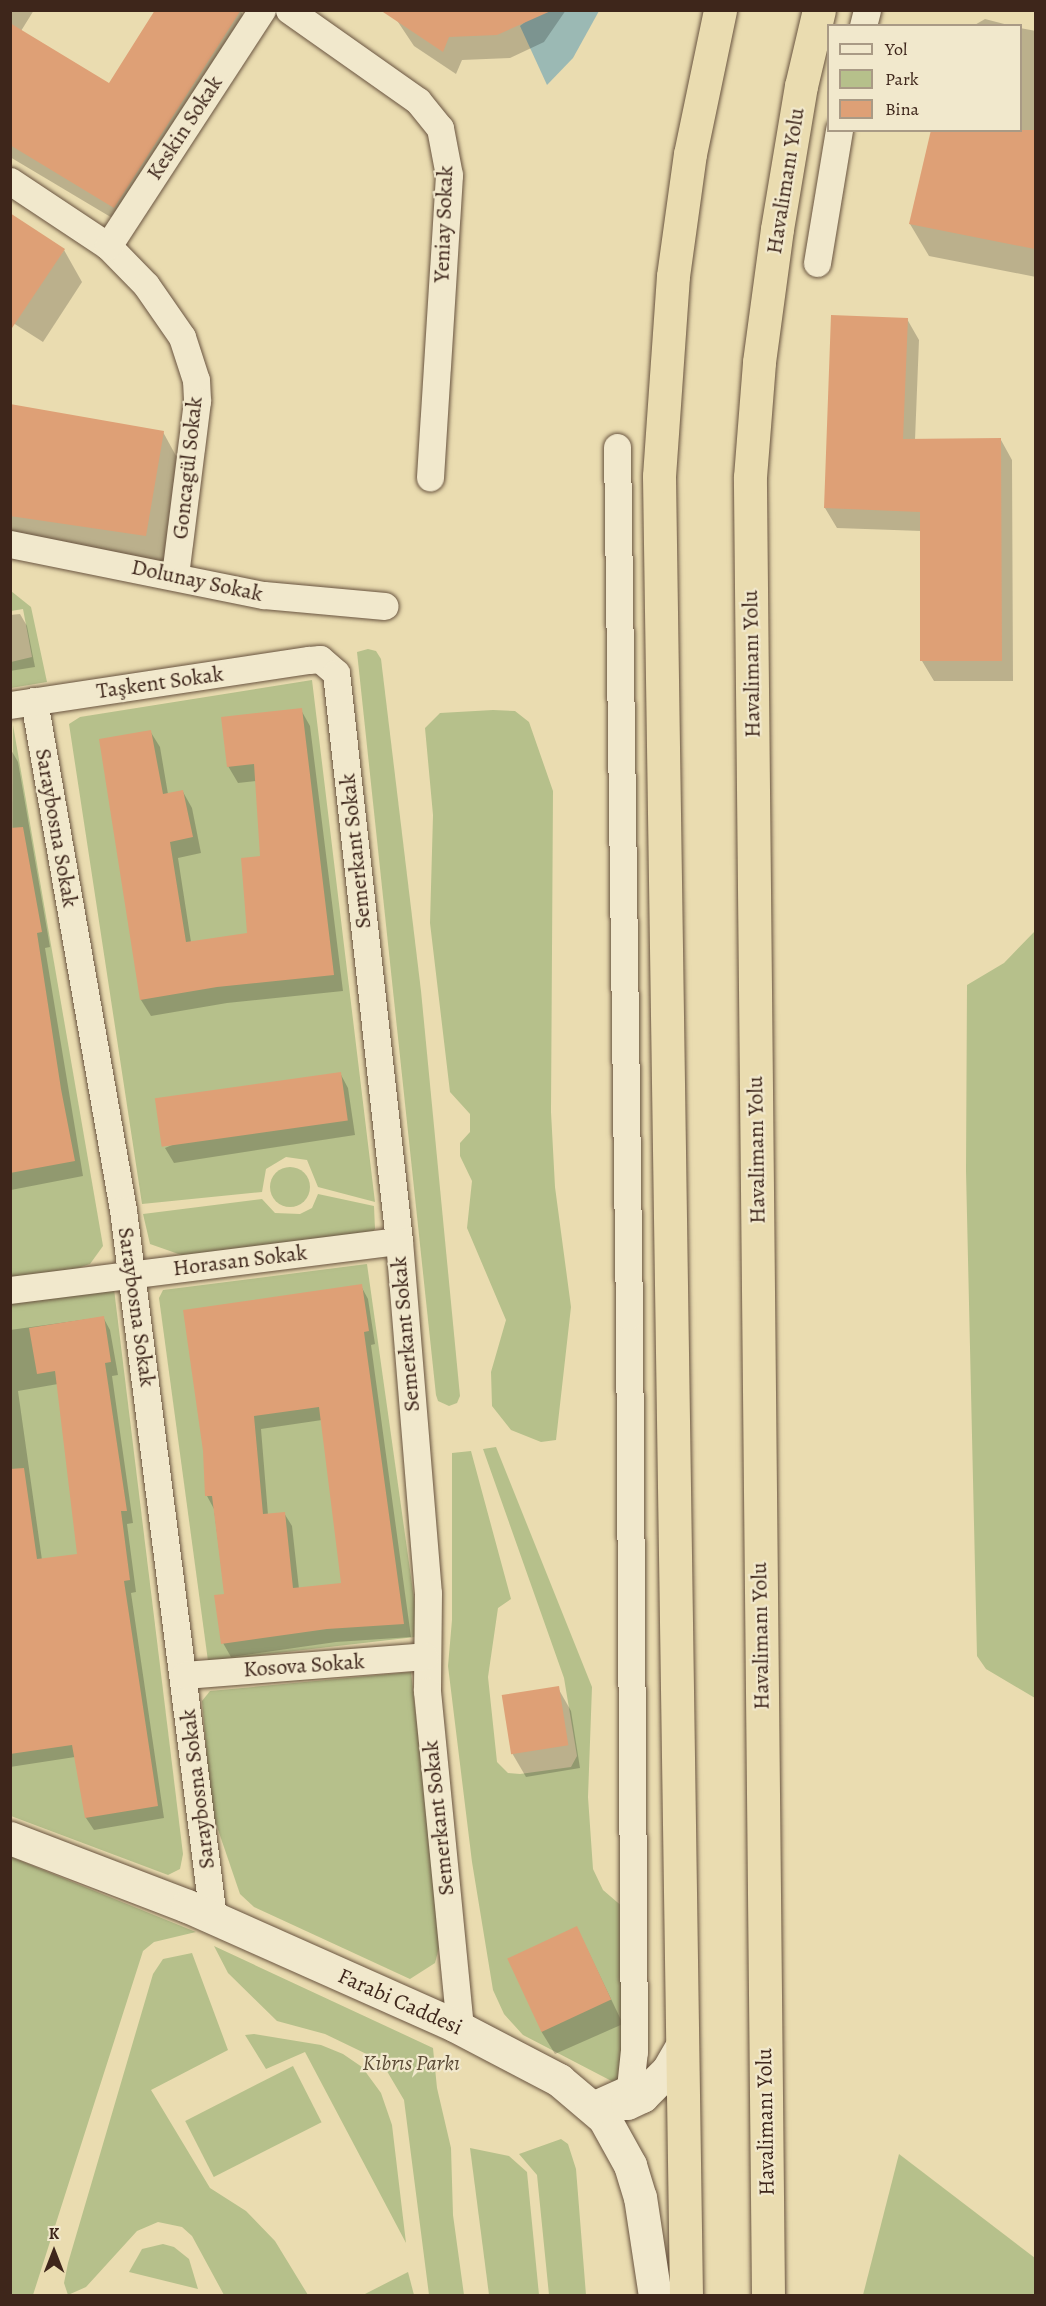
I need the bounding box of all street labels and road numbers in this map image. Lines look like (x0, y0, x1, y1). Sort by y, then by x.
street label: Keskin Sokak (141, 71, 229, 185)
street label: Havalimanı Yolu (761, 106, 811, 256)
street label: Yeniay Sokak (429, 165, 459, 283)
street label: Goncagül Sokak (167, 395, 209, 541)
street label: Dolunay Sokak (129, 554, 265, 608)
street label: Havalimanı Yolu (738, 590, 766, 738)
street label: Taşkent Sokak (95, 661, 225, 705)
street label: Saraybosna Sokak (29, 747, 83, 909)
street label: Semerkant Sokak (335, 772, 377, 930)
street label: Havalimanı Yolu (743, 1076, 771, 1224)
street label: Saraybosna Sokak (112, 1226, 160, 1388)
street label: Horasan Sokak (171, 1240, 309, 1282)
street label: Semerkant Sokak (386, 1255, 426, 1413)
street label: Havalimanı Yolu (747, 1562, 775, 1710)
street label: Kosova Sokak (242, 1649, 366, 1683)
street label: Saraybosna Sokak (175, 1708, 221, 1870)
street label: Semerkant Sokak (418, 1739, 460, 1897)
street label: Farabi Caddesi (334, 1963, 466, 2041)
street label: Havalimanı Yolu (752, 2048, 780, 2196)

